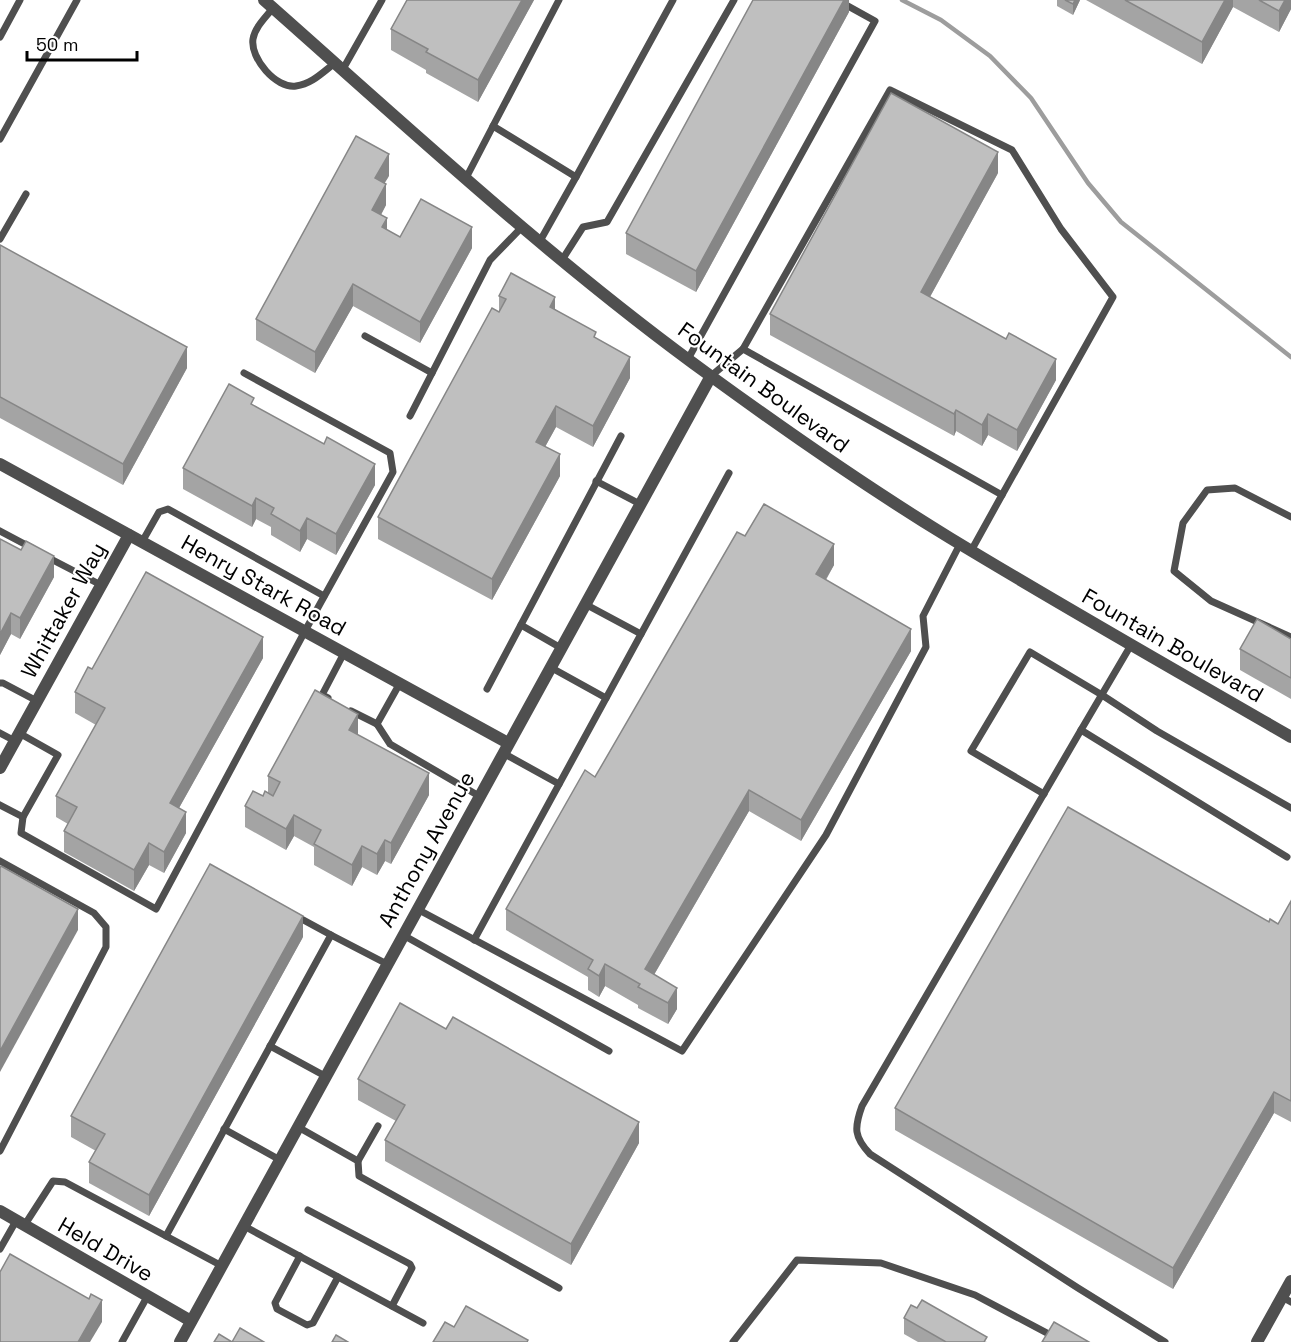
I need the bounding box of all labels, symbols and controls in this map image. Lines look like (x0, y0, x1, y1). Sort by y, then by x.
scale bar (27, 24, 136, 62)
text: 50 m (36, 33, 78, 56)
street label: Fountain Boulevard (673, 315, 855, 459)
street label: Henry Stark Road (177, 528, 351, 642)
street label: Whittaker Way (14, 537, 112, 683)
street label: Fountain Boulevard (1077, 582, 1269, 708)
street label: Anthony Avenue (372, 766, 480, 932)
street label: Held Drive (53, 1211, 159, 1287)

